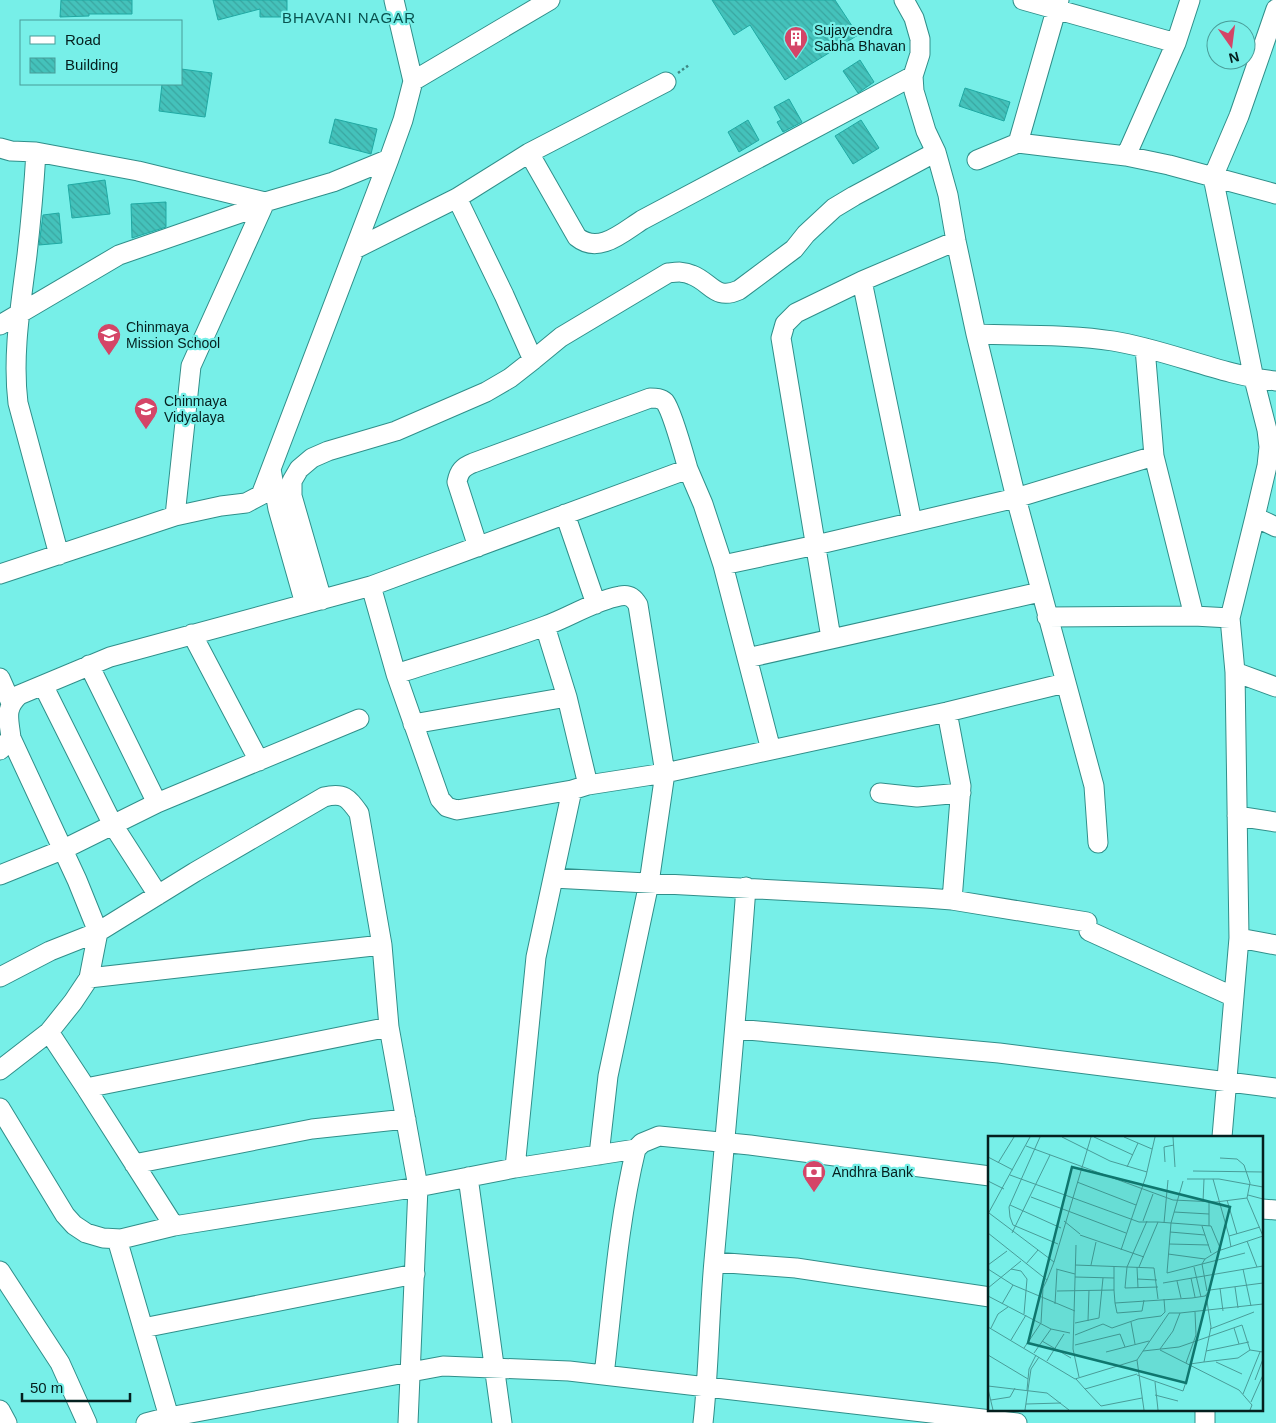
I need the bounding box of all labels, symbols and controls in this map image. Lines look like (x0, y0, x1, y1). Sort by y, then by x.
district label: BHAVANI NAGAR (282, 9, 416, 26)
legend (20, 20, 182, 85)
north arrow (1206, 20, 1256, 70)
place label: Sujayeendra Sabha Bhavan (814, 22, 906, 54)
building icon: Sujayeendra Sabha Bhavan (783, 25, 809, 59)
text: Road (65, 31, 101, 48)
text: N (1227, 49, 1241, 67)
text: Building (65, 56, 118, 73)
place label: Chinmaya Mission School (126, 319, 220, 351)
school or university icon: Chinmaya Mission School (96, 322, 122, 356)
place label: Chinmaya Vidyalaya (164, 393, 227, 425)
school or university icon: Chinmaya Vidyalaya (133, 396, 159, 430)
inset map (988, 1136, 1264, 1410)
bank icon: Andhra Bank (801, 1159, 827, 1193)
place label: Andhra Bank (832, 1164, 914, 1180)
scale bar (22, 1370, 130, 1402)
text: 50 m (30, 1379, 63, 1396)

